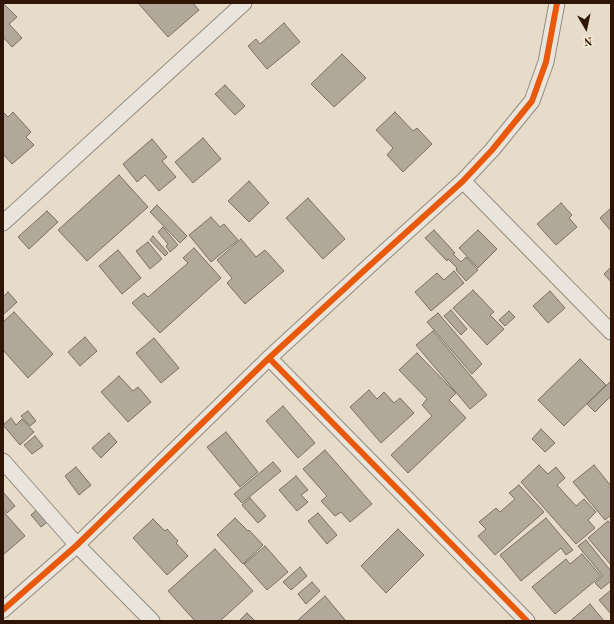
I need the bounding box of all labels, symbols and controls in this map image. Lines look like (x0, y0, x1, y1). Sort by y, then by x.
north arrow (566, 8, 606, 48)
text: N (583, 34, 593, 46)

